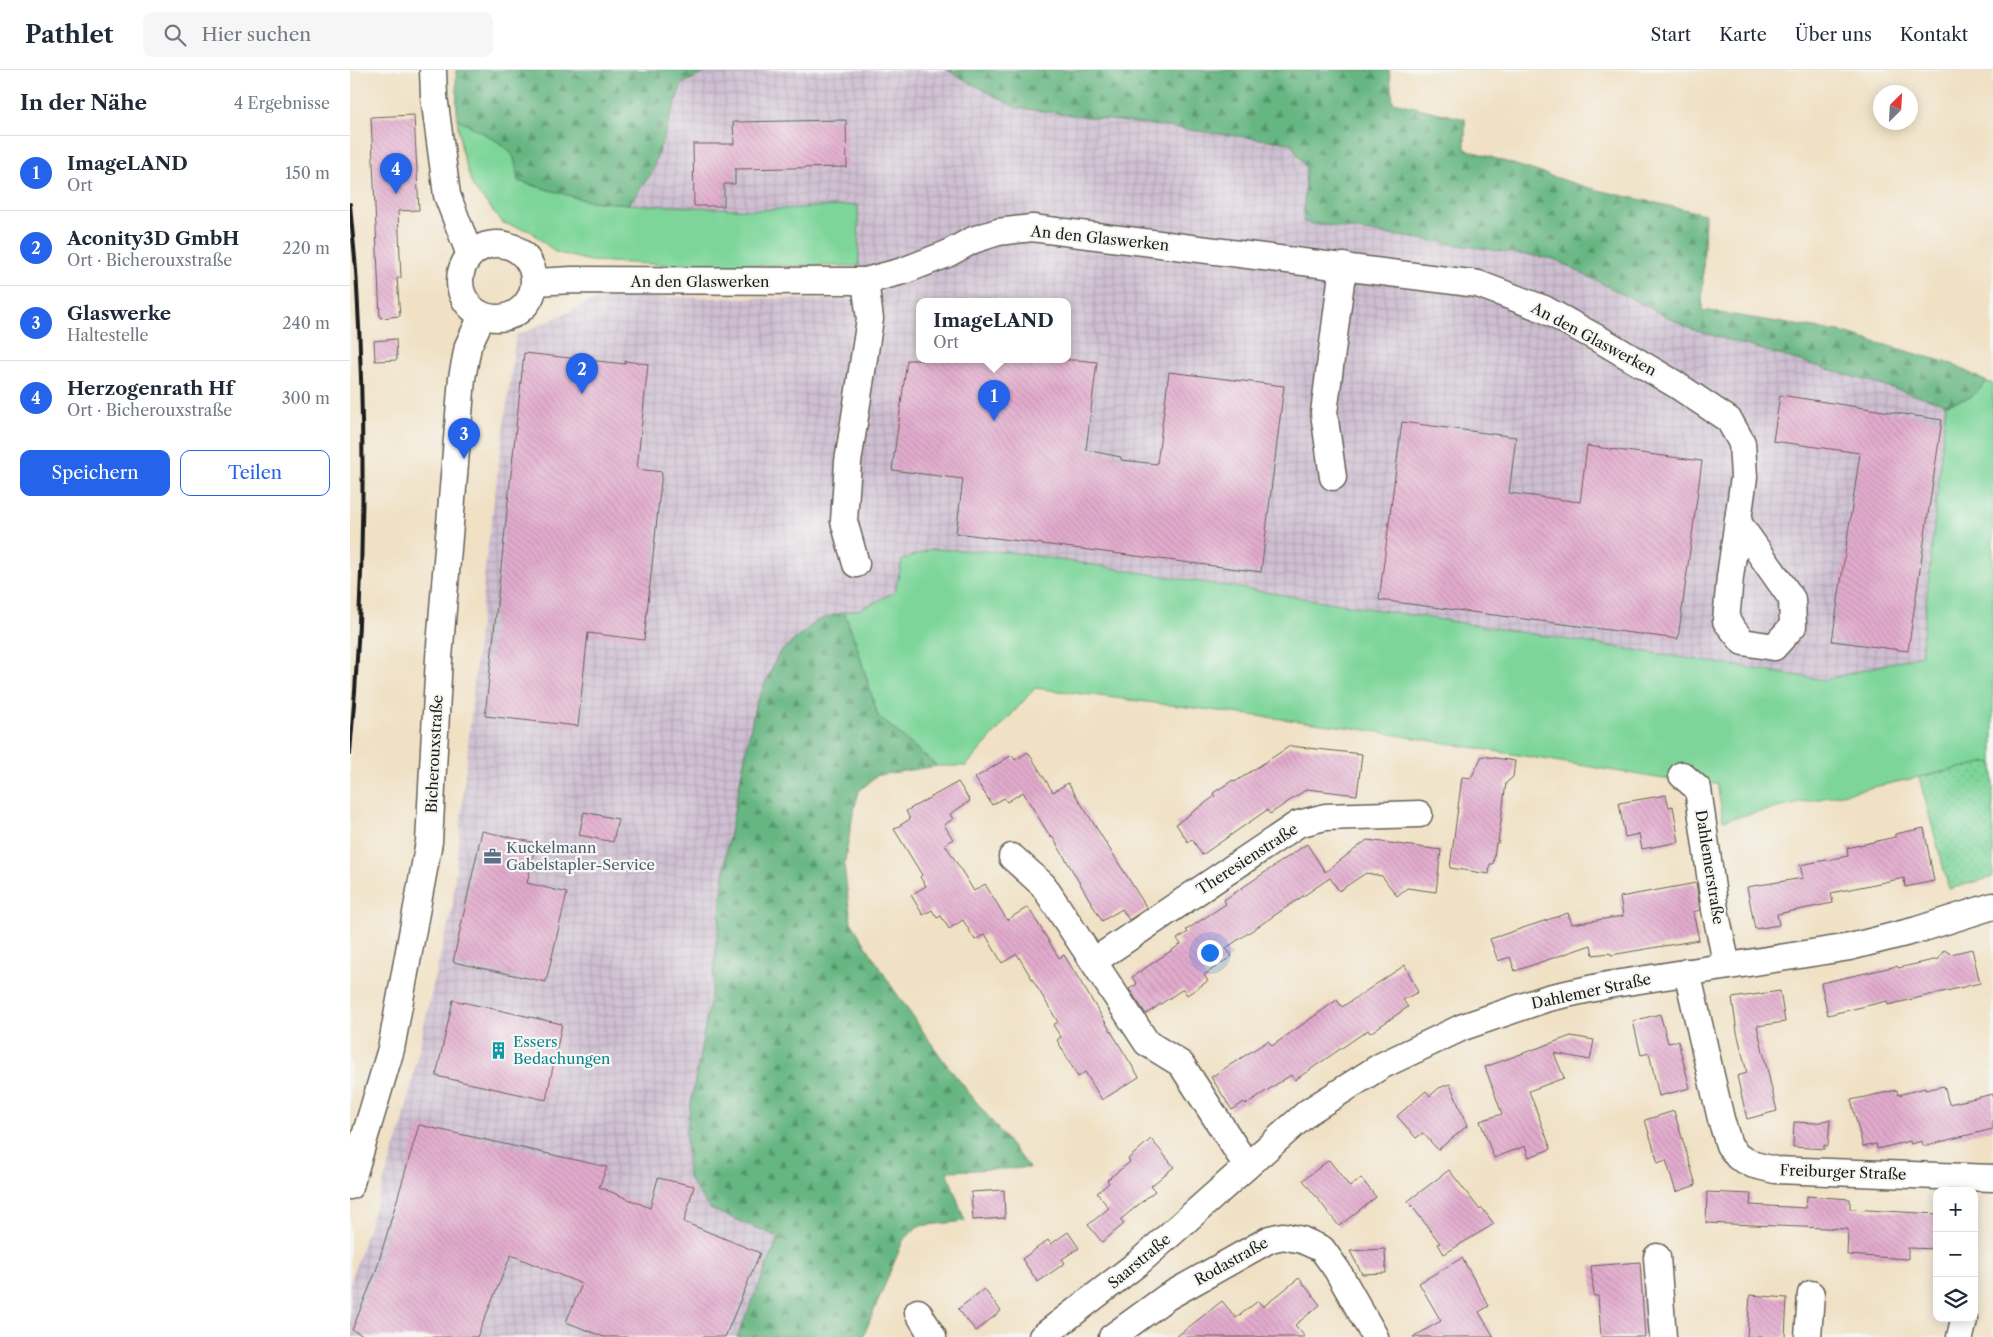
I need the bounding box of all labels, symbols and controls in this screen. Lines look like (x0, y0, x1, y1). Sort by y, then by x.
search box (143, 12, 493, 57)
text: Pathlet (25, 20, 113, 49)
icon: search (161, 21, 189, 49)
text: Hier suchen (201, 23, 311, 46)
text: Start (1651, 24, 1691, 46)
text: Karte (1719, 24, 1767, 46)
text: Über uns (1795, 24, 1872, 46)
text: Kontakt (1900, 24, 1968, 46)
north arrow (1873, 85, 1918, 130)
text: In der Nähe (20, 90, 147, 115)
text: 4 Ergebnisse (234, 93, 330, 113)
text: ImageLAND (67, 152, 188, 175)
pin: 4 (380, 153, 412, 194)
text: 1 (32, 163, 40, 183)
text: 150 m (285, 163, 330, 183)
text: Ort (67, 175, 93, 195)
street label: An den Glaswerken (1029, 221, 1171, 255)
text: Aconity3D GmbH (67, 227, 239, 250)
text: 2 (31, 238, 41, 258)
text: 220 m (282, 238, 330, 258)
text: Ort · Bicherouxstraße (67, 250, 232, 270)
street label: An den Glaswerken (630, 272, 770, 291)
popup (916, 298, 1071, 363)
street label: An den Glaswerken (1527, 298, 1660, 380)
text: Glaswerke (67, 302, 171, 325)
text: ImageLAND (933, 309, 1054, 332)
text: 3 (31, 313, 41, 333)
text: 240 m (282, 313, 330, 333)
text: Haltestelle (67, 325, 148, 345)
text: Ort (933, 332, 959, 352)
pin: 2 (566, 353, 598, 394)
text: Herzogenrath Hf (67, 377, 233, 400)
pin: 1 (978, 380, 1010, 421)
text: 4 (31, 388, 41, 408)
text: 300 m (282, 388, 330, 408)
text: Ort · Bicherouxstraße (67, 400, 232, 420)
pin: 3 (448, 418, 480, 459)
button: Speichern (20, 450, 170, 496)
button: Teilen (180, 450, 330, 496)
street label: Bicherouxstraße (421, 694, 447, 814)
street label: Dahlemerstraße (1692, 808, 1728, 926)
street label: Theresienstraße (1193, 819, 1301, 899)
place label: Kuckelmann Gabelstapler-Service (506, 838, 655, 874)
office icon: Kuckelmann Gabelstapler-Service (482, 846, 502, 866)
your location (1197, 940, 1223, 966)
street label: Dahlemer Straße (1529, 969, 1653, 1013)
place label: Essers Bedachungen (513, 1032, 611, 1068)
building icon: Essers Bedachungen (489, 1040, 509, 1060)
street label: Freiburger Straße (1779, 1160, 1907, 1184)
map controls (1933, 1187, 1978, 1322)
button: + (1933, 1187, 1978, 1232)
street label: Saarstraße (1104, 1229, 1174, 1293)
button: − (1933, 1232, 1978, 1277)
street label: Rodastraße (1191, 1233, 1271, 1289)
button: layers (1933, 1277, 1978, 1322)

